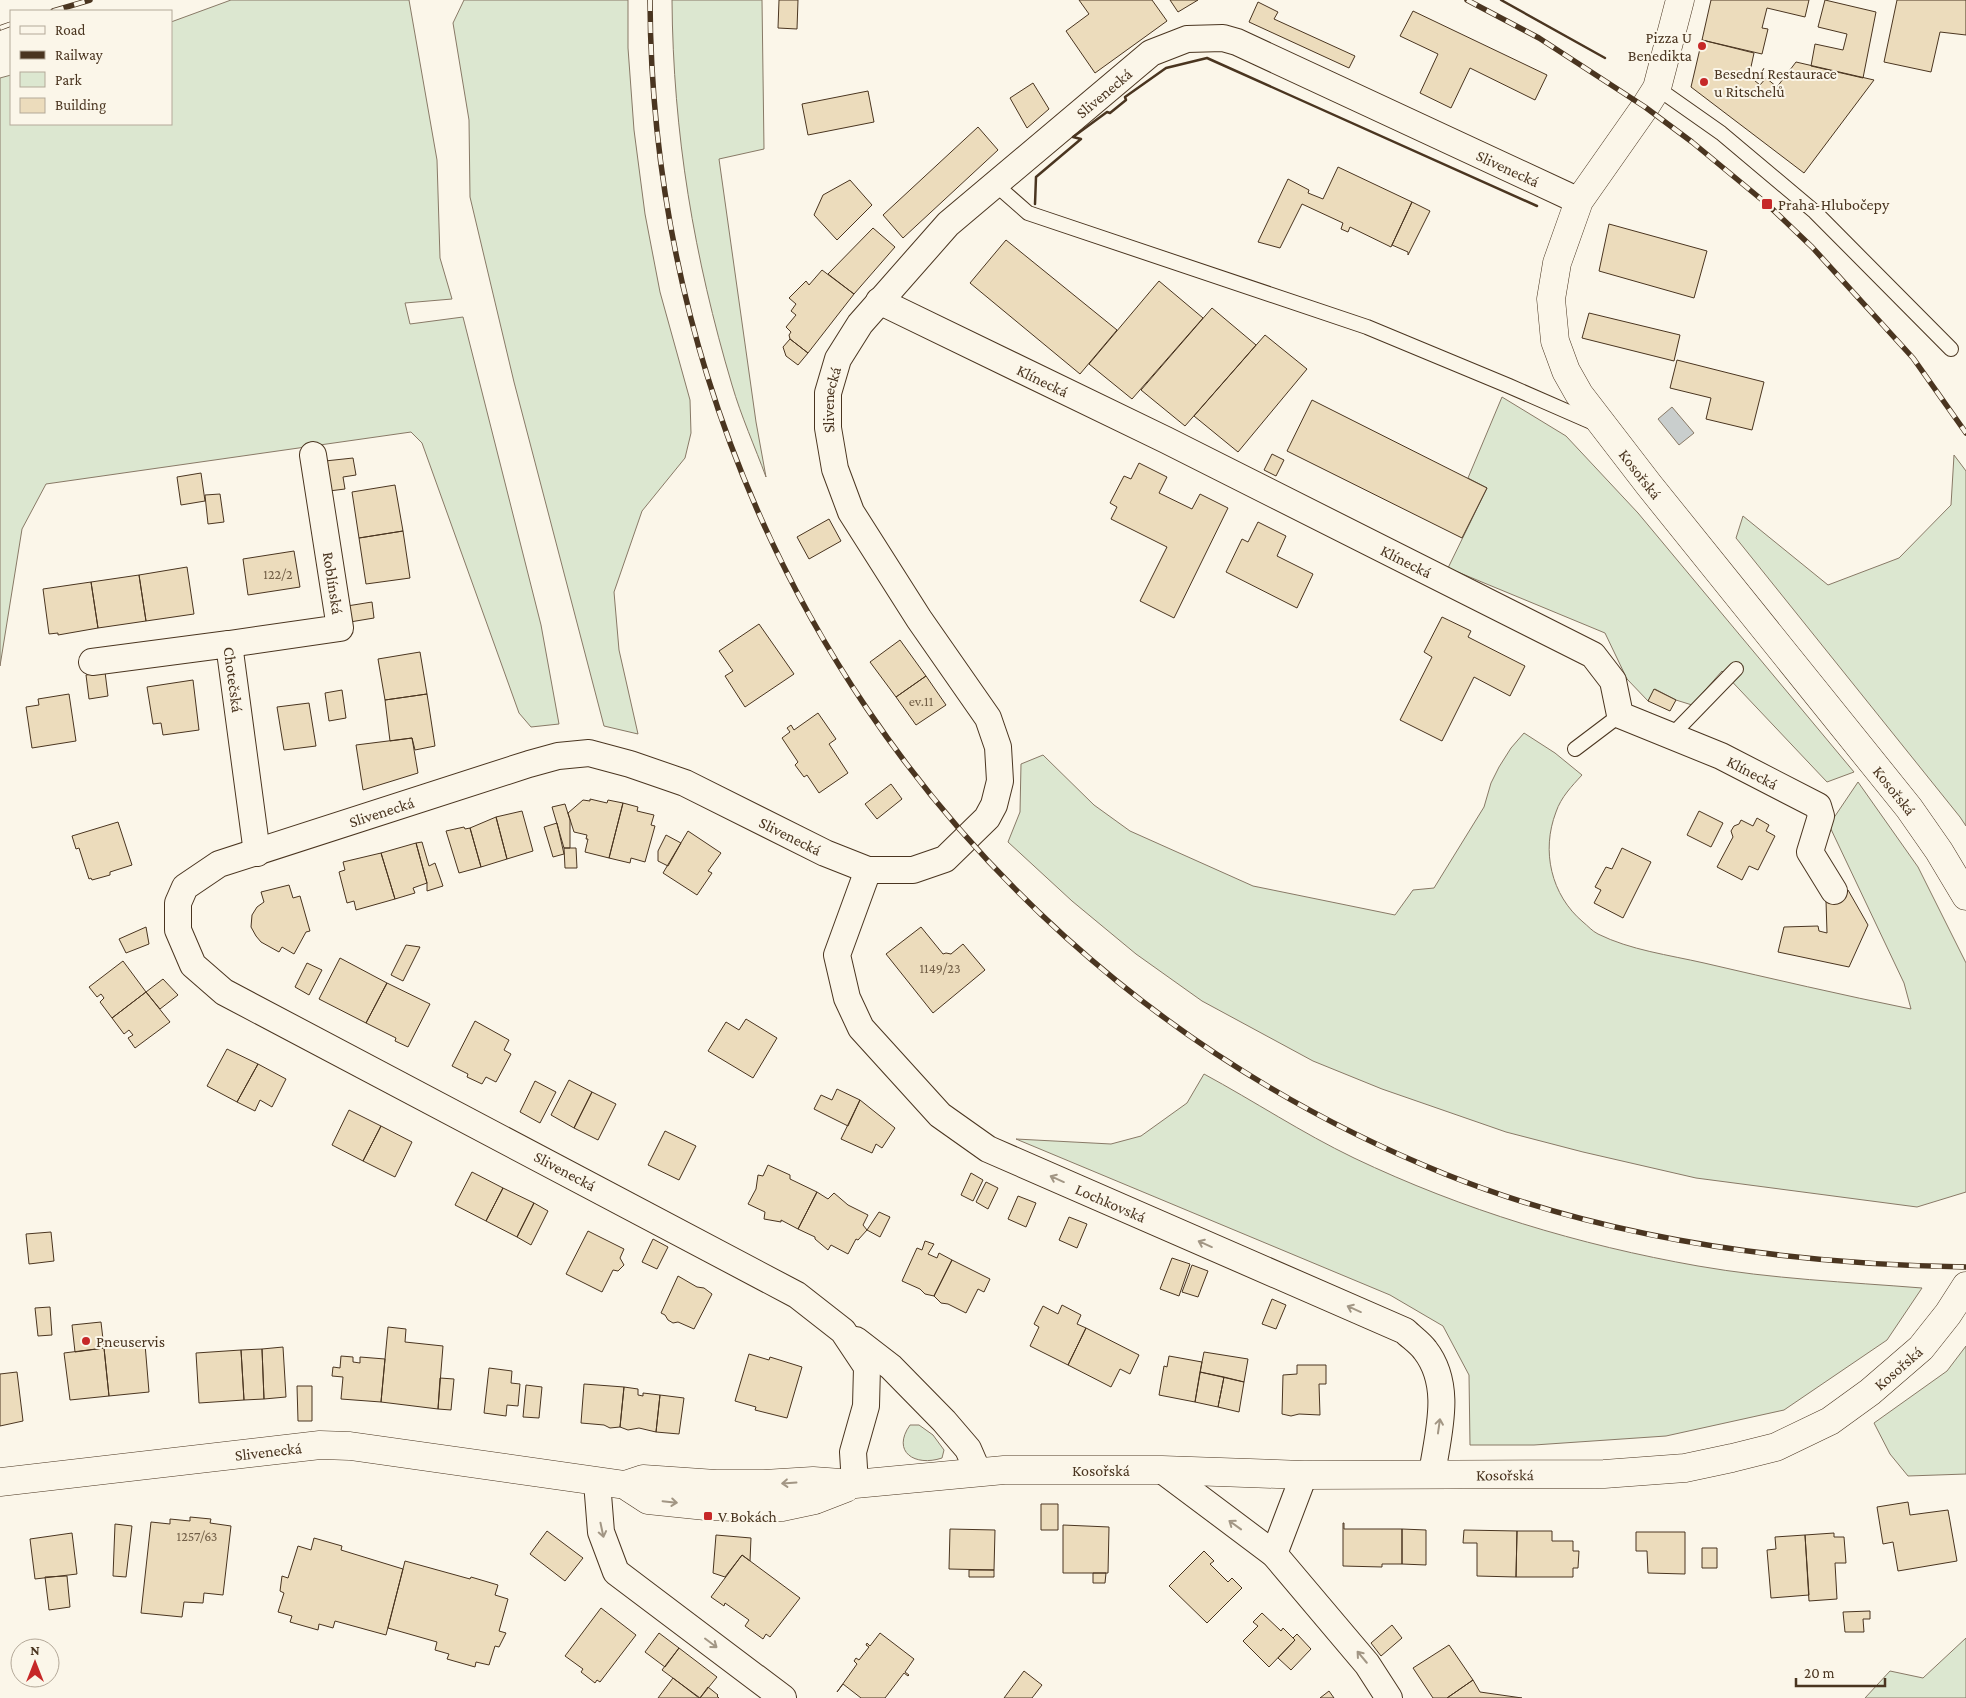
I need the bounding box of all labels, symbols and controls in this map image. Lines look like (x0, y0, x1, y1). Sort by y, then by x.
legend (10, 10, 172, 125)
text: Road (55, 22, 86, 38)
place label: Pizza U Benedikta (1628, 29, 1693, 64)
marker: Pizza U Benedikta (1696, 40, 1708, 52)
text: Railway (55, 47, 103, 64)
street label: Slivenecká (1072, 64, 1135, 121)
place label: Besední Restaurace u Ritschelů (1714, 65, 1837, 100)
text: Park (55, 72, 82, 88)
marker: Besední Restaurace u Ritschelů (1698, 76, 1710, 88)
text: Building (55, 97, 106, 114)
street label: Slivenecká (1474, 146, 1543, 190)
place label: Praha-Hlubočepy (1778, 196, 1890, 214)
marker: Praha-Hlubočepy (1760, 197, 1774, 211)
street label: Klínecká (1014, 361, 1072, 400)
street label: Slivenecká (819, 364, 844, 434)
street label: Kosořská (1616, 446, 1665, 503)
street label: Klínecká (1378, 541, 1435, 581)
street label: Roblínská (320, 551, 346, 616)
house number: 122/2 (263, 566, 293, 582)
street label: Chotečská (221, 646, 247, 714)
house number: ev.11 (909, 693, 934, 709)
street label: Klínecká (1724, 752, 1781, 793)
street label: Kosořská (1870, 762, 1920, 819)
street label: Slivenecká (347, 793, 417, 830)
street label: Slivenecká (757, 813, 825, 859)
house number: 1149/23 (919, 960, 961, 976)
street label: Slivenecká (531, 1148, 599, 1195)
one-way arrow (1050, 1174, 1065, 1184)
street label: Lochkovská (1073, 1180, 1149, 1226)
one-way arrow (1198, 1239, 1213, 1248)
one-way arrow (1347, 1304, 1362, 1314)
place label: Pneuservis (96, 1333, 165, 1350)
marker: Pneuservis (80, 1335, 92, 1347)
street label: Kosořská (1870, 1342, 1926, 1393)
one-way arrow (1434, 1418, 1444, 1434)
street label: Slivenecká (234, 1439, 303, 1463)
street label: Kosořská (1072, 1462, 1131, 1479)
street label: Kosořská (1476, 1466, 1535, 1483)
one-way arrow (781, 1479, 797, 1488)
one-way arrow (661, 1497, 677, 1507)
place label: V Bokách (718, 1508, 777, 1525)
marker: V Bokách (702, 1510, 714, 1522)
one-way arrow (1229, 1520, 1242, 1531)
one-way arrow (598, 1522, 607, 1538)
house number: 1257/63 (176, 1528, 218, 1544)
north arrow (10, 1638, 60, 1688)
one-way arrow (704, 1638, 718, 1648)
text: N (30, 1642, 40, 1658)
one-way arrow (1356, 1651, 1367, 1664)
scale bar (1796, 1656, 1885, 1688)
text: 20 m (1804, 1665, 1835, 1681)

